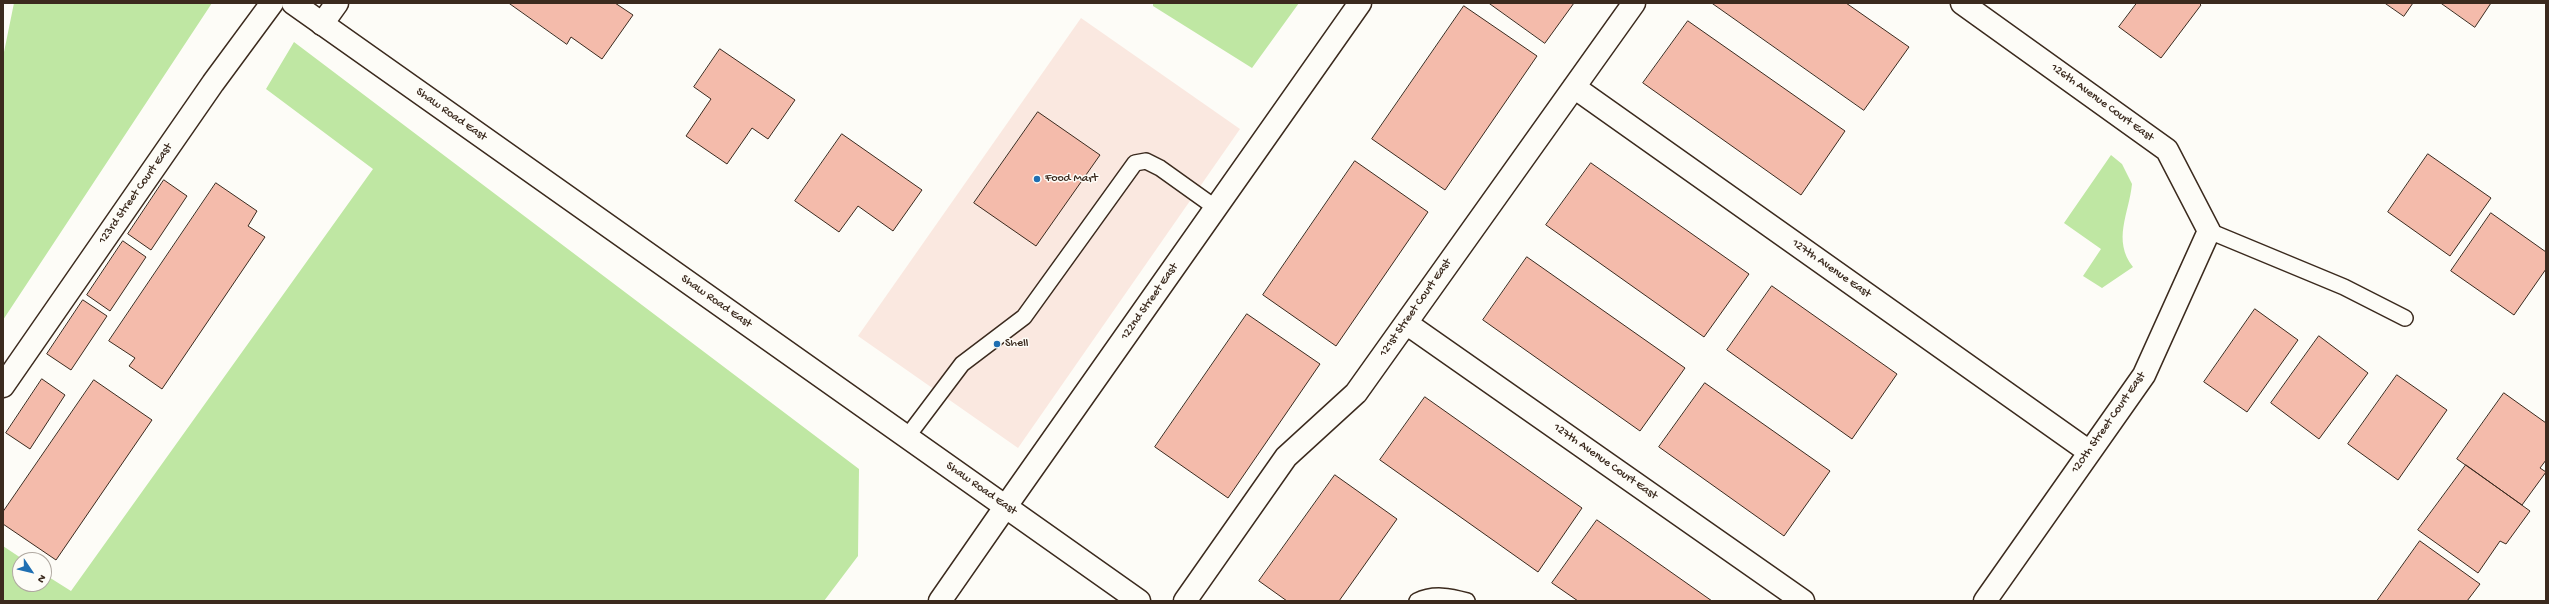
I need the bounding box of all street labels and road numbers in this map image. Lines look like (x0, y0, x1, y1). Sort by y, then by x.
street label: 126th Avenue Court East (2048, 61, 2156, 145)
street label: Shaw Road East (413, 85, 489, 145)
street label: 123rd Street Court East (96, 141, 176, 247)
street label: 127th Avenue East (1789, 236, 1873, 302)
street label: 121st Street Court East (1377, 256, 1455, 360)
street label: 122nd Street East (1118, 261, 1182, 343)
street label: Shaw Road East (678, 272, 754, 332)
street label: 120th Street Court East (2069, 370, 2149, 476)
street label: 127th Avenue Court East (1550, 421, 1660, 503)
street label: Shaw Road East (943, 459, 1019, 519)

